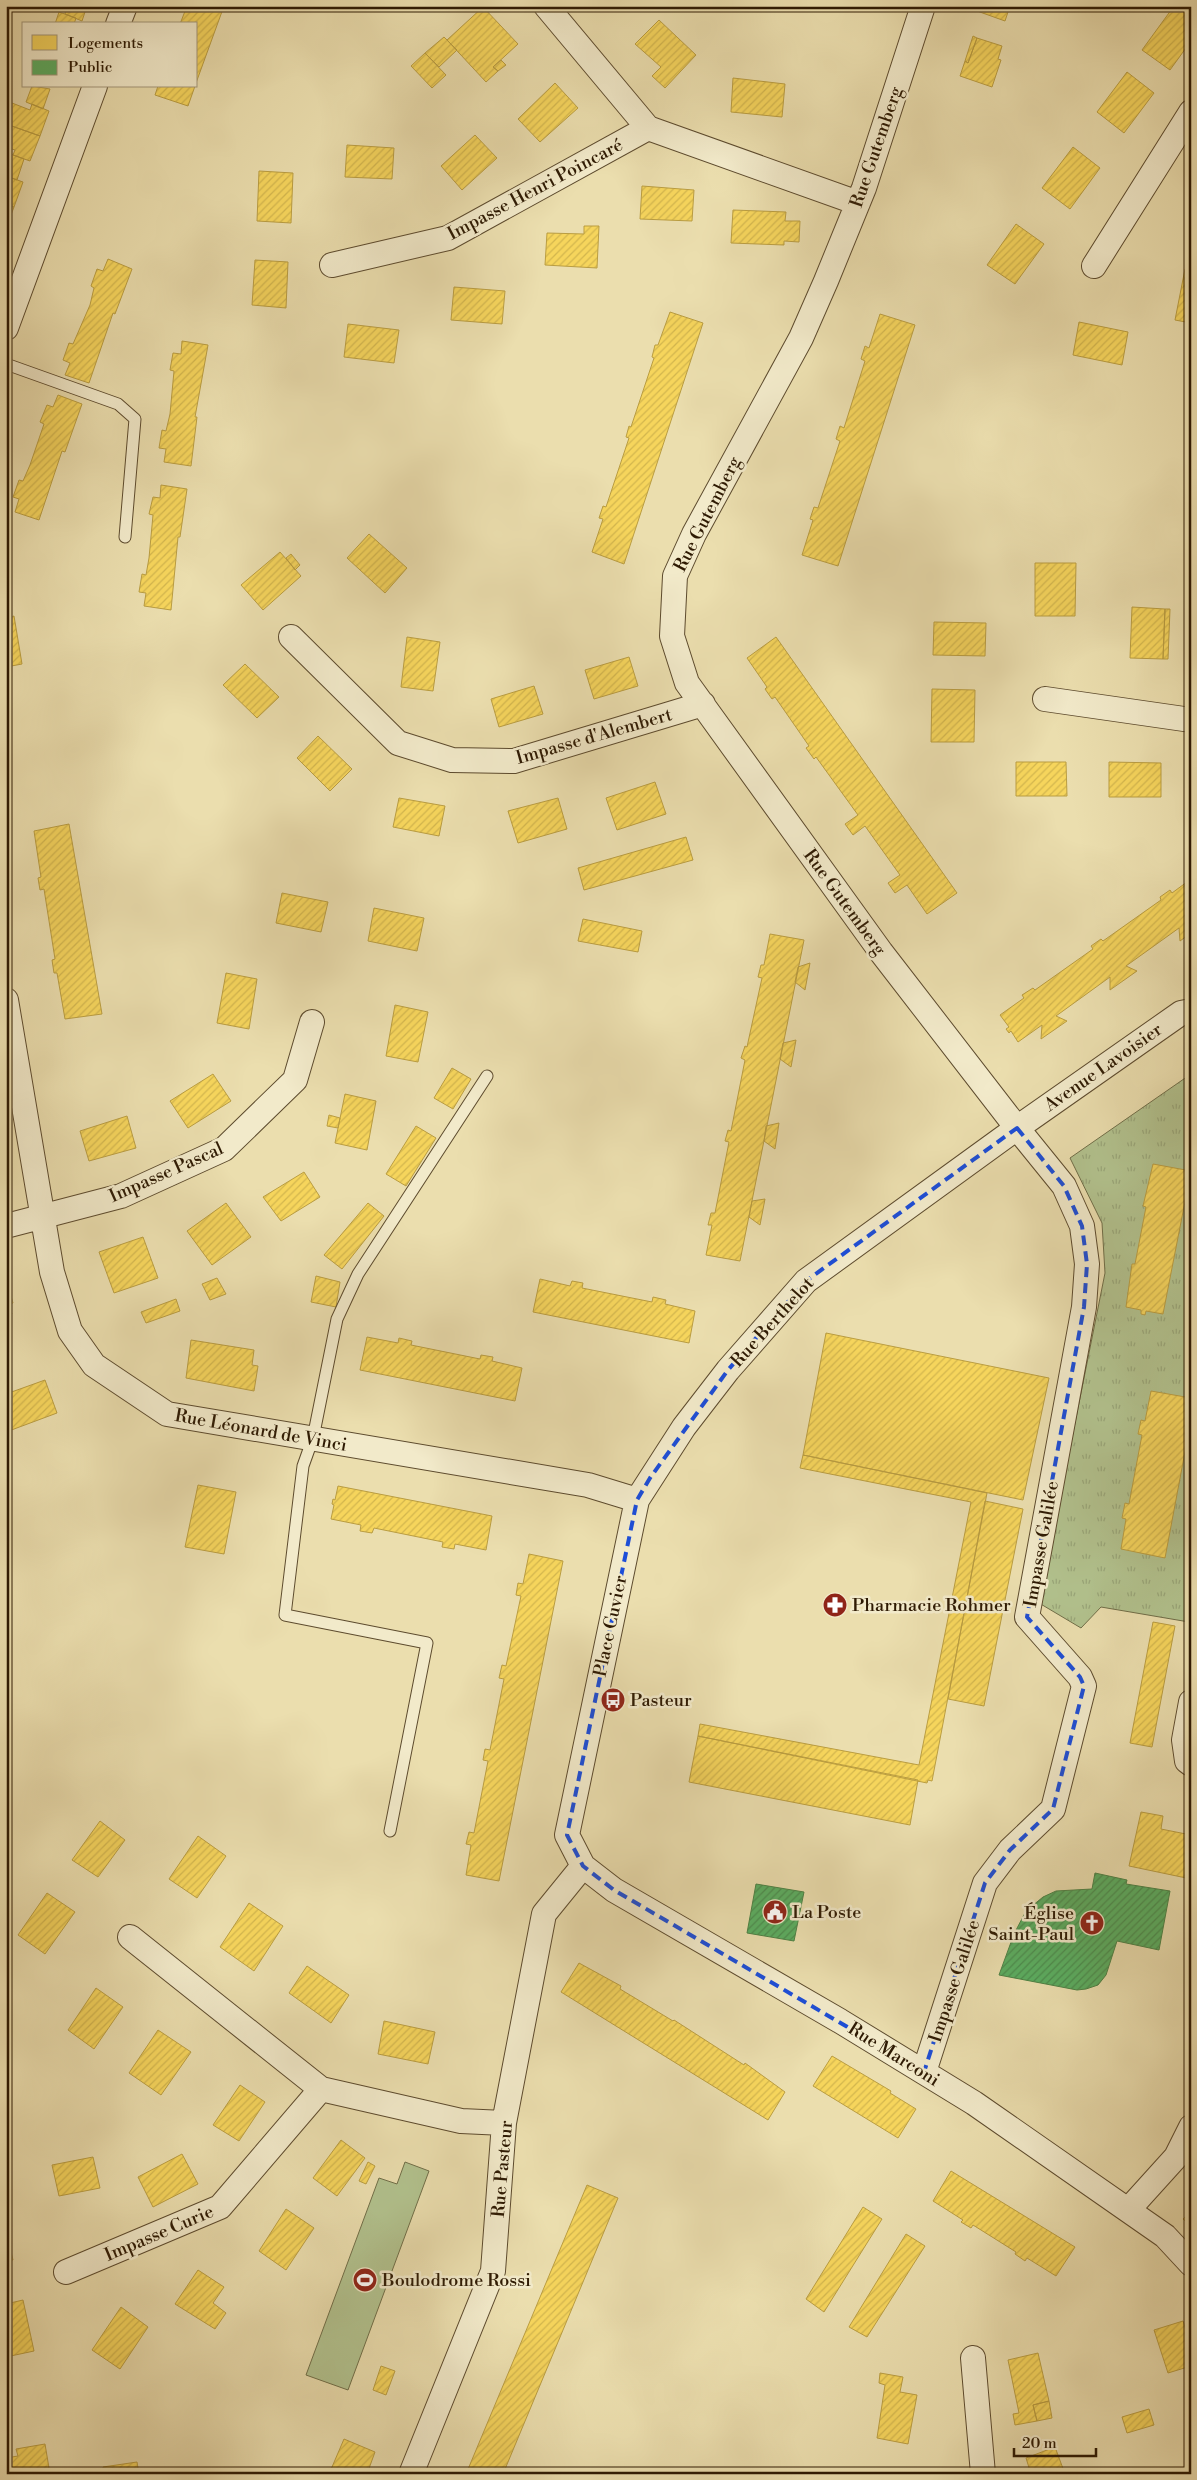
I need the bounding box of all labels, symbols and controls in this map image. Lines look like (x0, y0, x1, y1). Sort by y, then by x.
legend (22, 22, 198, 88)
text: Logements (68, 34, 143, 53)
text: Public (68, 58, 112, 77)
street label: Rue Gutemberg (845, 83, 908, 211)
street label: Impasse Henri Poincaré (444, 133, 627, 245)
street label: Rue Gutemberg (669, 452, 747, 576)
street label: Impasse d'Alembert (513, 703, 675, 770)
street label: Rue Gutemberg (798, 844, 891, 961)
street label: Avenue Lavoisier (1039, 1018, 1167, 1117)
street label: Impasse Pascal (106, 1137, 227, 1208)
street label: Rue Berthelot (726, 1272, 819, 1372)
street label: Rue Léonard de Vinci (173, 1404, 349, 1457)
street label: Impasse Galilée (1019, 1479, 1064, 1609)
street label: Place Cuvier (589, 1573, 632, 1679)
pharmacy icon: Pharmacie Rohmer (822, 1592, 848, 1618)
place label: Pharmacie Rohmer (852, 1594, 1011, 1617)
bus stop icon: Pasteur (600, 1687, 626, 1713)
place label: Pasteur (630, 1689, 692, 1712)
public building icon: La Poste (762, 1899, 788, 1925)
place label: La Poste (792, 1901, 861, 1924)
place label: Église Saint-Paul (988, 1902, 1075, 1946)
church icon: Église Saint-Paul (1079, 1910, 1105, 1936)
street label: Impasse Galilée (924, 1917, 985, 2045)
street label: Rue Marconi (844, 2017, 944, 2092)
street label: Rue Pasteur (487, 2119, 518, 2219)
street label: Impasse Curie (101, 2200, 217, 2267)
sports icon: Boulodrome Rossi (352, 2267, 378, 2293)
place label: Boulodrome Rossi (381, 2269, 531, 2292)
scale bar (1014, 2425, 1097, 2457)
text: 20 m (1022, 2434, 1057, 2453)

